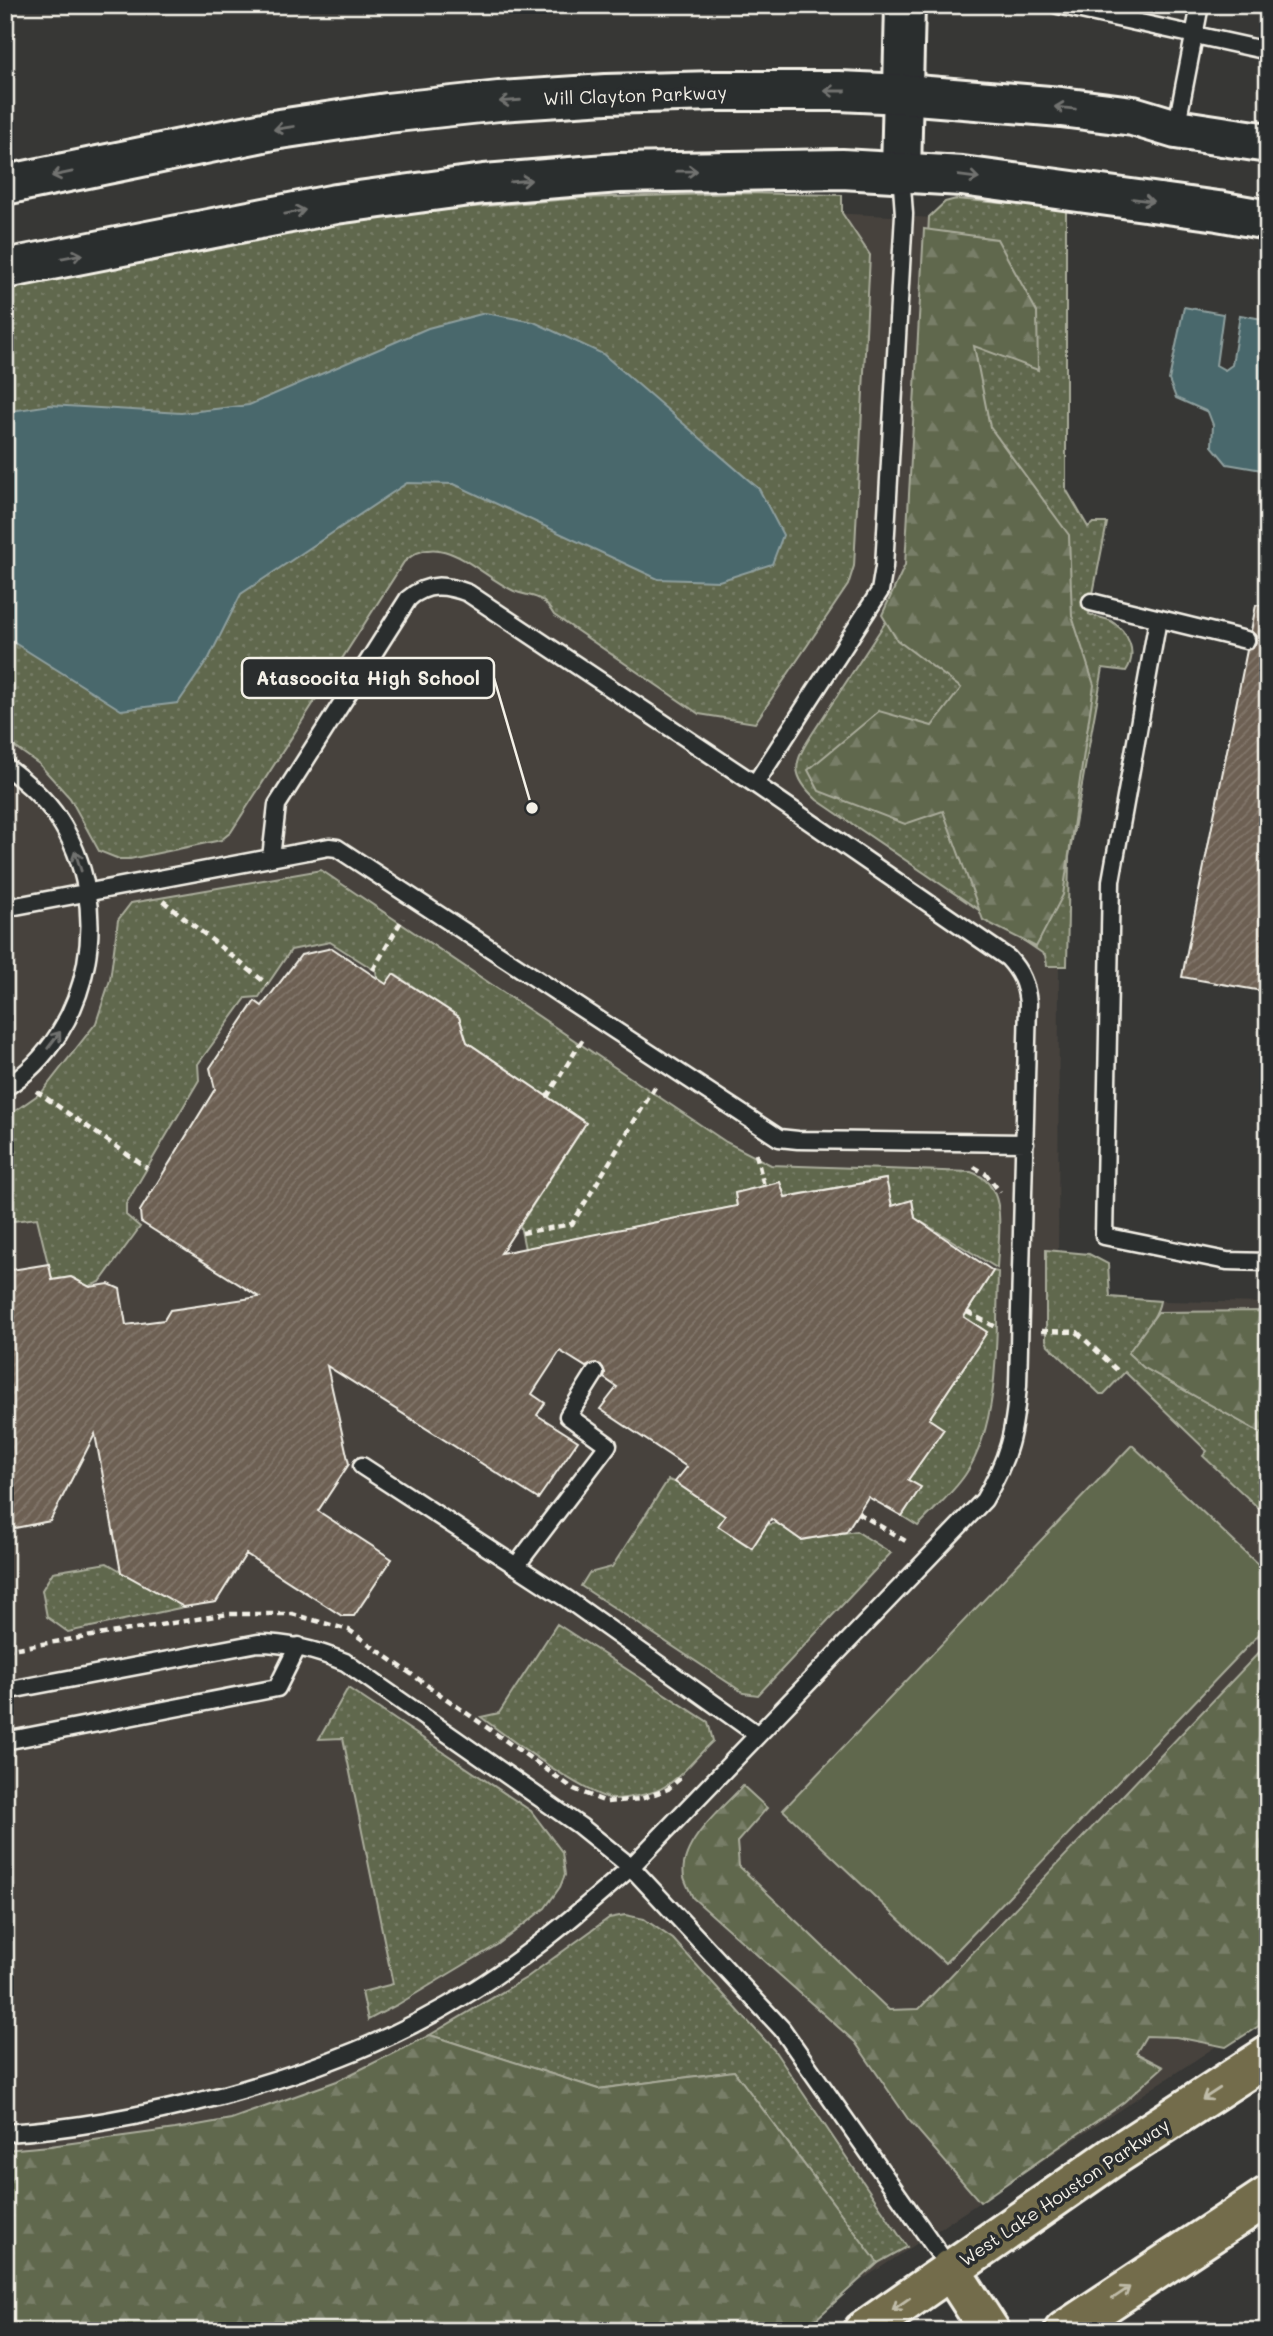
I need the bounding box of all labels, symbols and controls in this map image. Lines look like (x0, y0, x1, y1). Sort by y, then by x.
street label: Will Clayton Parkway (543, 80, 727, 110)
one-way arrow (824, 84, 847, 98)
one-way arrow (499, 94, 522, 107)
one-way arrow (1055, 101, 1077, 114)
one-way arrow (274, 122, 296, 135)
one-way arrow (675, 164, 698, 178)
one-way arrow (51, 167, 74, 181)
one-way arrow (957, 171, 980, 184)
one-way arrow (509, 174, 531, 187)
one-way arrow (1131, 194, 1154, 207)
one-way arrow (283, 205, 306, 218)
one-way arrow (60, 248, 83, 262)
callout: Atascocita High School (242, 658, 494, 698)
text: Atascocita High School (256, 665, 480, 690)
one-way arrow (71, 851, 83, 873)
one-way arrow (46, 1031, 61, 1050)
one-way arrow (1201, 2087, 1221, 2101)
street label: West Lake Houston Parkway (954, 2113, 1174, 2271)
one-way arrow (1111, 2286, 1130, 2300)
one-way arrow (892, 2297, 911, 2311)

